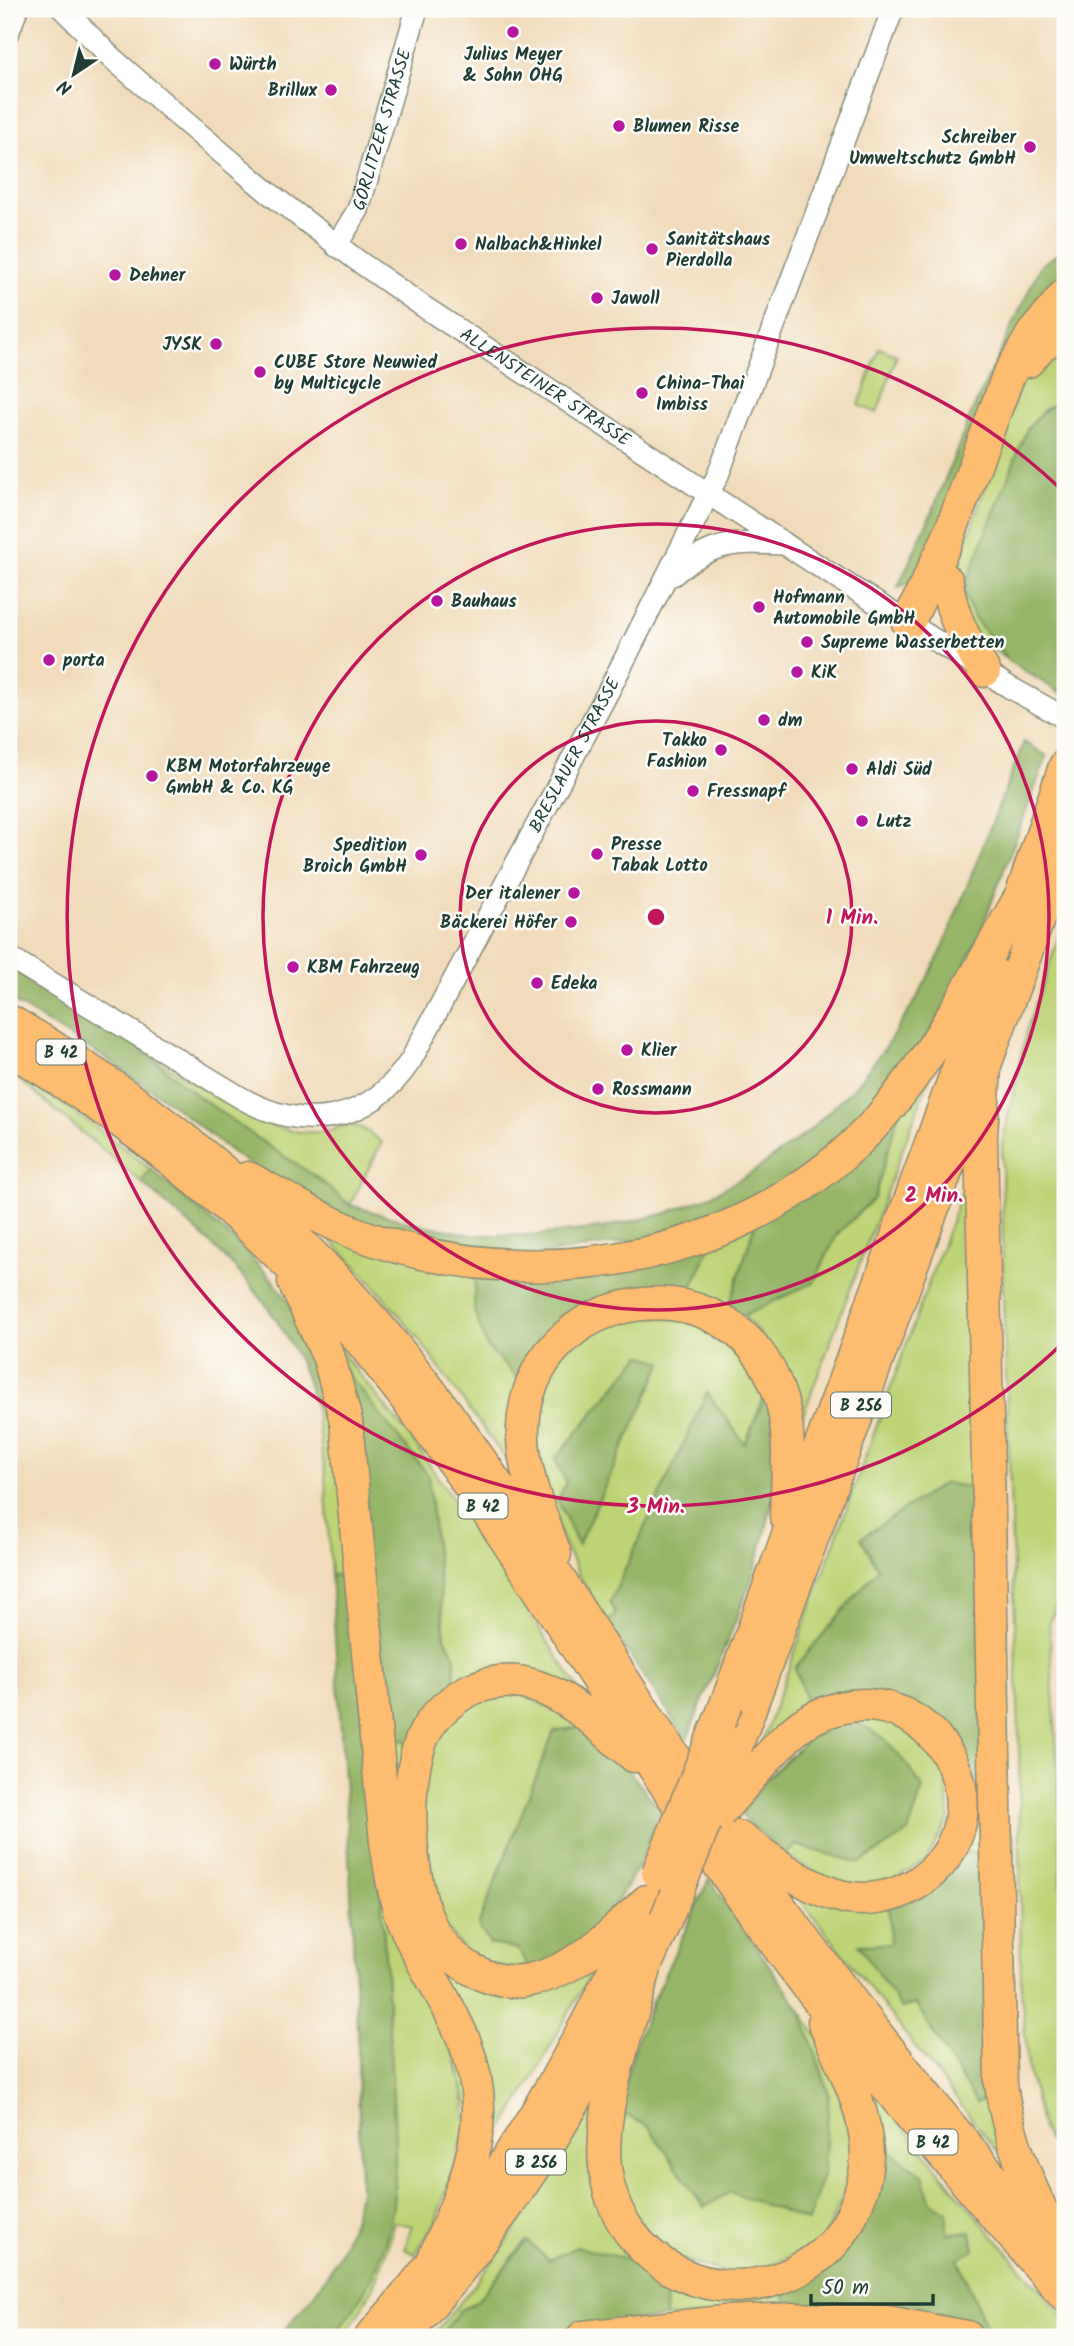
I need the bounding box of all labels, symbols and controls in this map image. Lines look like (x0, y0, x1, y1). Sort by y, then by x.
marker: Julius Meyer & Sohn OHG (505, 24, 521, 40)
north arrow (38, 38, 108, 108)
place label: Julius Meyer & Sohn OHG (463, 41, 564, 91)
street label: GÖRLITZER STRASSE (346, 45, 421, 214)
place label: Würth (229, 51, 277, 80)
marker: Würth (207, 56, 223, 72)
text: N (52, 71, 79, 102)
place label: Brillux (268, 77, 317, 106)
marker: Brillux (323, 82, 339, 98)
place label: Blumen Risse (633, 113, 740, 142)
marker: Blumen Risse (611, 118, 627, 134)
place label: Schreiber Umweltschutz GmbH (849, 124, 1017, 174)
marker: Schreiber Umweltschutz GmbH (1022, 139, 1038, 155)
place label: Sanitätshaus Pierdolla (666, 226, 771, 276)
place label: Nalbach&Hinkel (475, 231, 602, 260)
marker: Nalbach&Hinkel (453, 236, 469, 252)
marker: Sanitätshaus Pierdolla (644, 241, 660, 257)
place label: Dehner (129, 262, 187, 291)
marker: Dehner (107, 267, 123, 283)
place label: Jawoll (611, 285, 660, 314)
marker: Jawoll (589, 290, 605, 306)
street label: ALLENSTEINER STRASSE (453, 321, 636, 455)
place label: JYSK (162, 331, 202, 360)
marker: JYSK (208, 336, 224, 352)
place label: CUBE Store Neuwied by Multicycle (274, 349, 438, 399)
marker: CUBE Store Neuwied by Multicycle (252, 364, 268, 380)
place label: China-Thai Imbiss (656, 370, 745, 420)
marker: China-Thai Imbiss (634, 385, 650, 401)
place label: Hofmann Automobile GmbH (773, 584, 915, 634)
place label: Bauhaus (451, 588, 517, 617)
marker: Bauhaus (429, 593, 445, 609)
marker: Hofmann Automobile GmbH (751, 599, 767, 615)
place label: Supreme Wasserbetten (821, 629, 1005, 658)
marker: Supreme Wasserbetten (799, 634, 815, 650)
place label: porta (62, 647, 105, 676)
marker: porta (41, 652, 57, 668)
place label: KiK (811, 659, 838, 688)
marker: KiK (789, 664, 805, 680)
street label: BRESLAUER STRASSE (522, 673, 629, 838)
place label: dm (778, 707, 803, 736)
marker: dm (756, 712, 772, 728)
place label: Takko Fashion (647, 727, 707, 777)
marker: Takko Fashion (713, 742, 729, 758)
place label: KBM Motorfahrzeuge GmbH & Co. KG (166, 753, 331, 803)
place label: Aldi Süd (866, 756, 932, 785)
marker: Aldi Süd (844, 761, 860, 777)
marker: KBM Motorfahrzeuge GmbH & Co. KG (144, 768, 160, 784)
place label: Fressnapf (707, 778, 788, 807)
marker: Fressnapf (685, 783, 701, 799)
place label: Lutz (876, 808, 912, 837)
marker: Lutz (854, 813, 870, 829)
place label: Presse Tabak Lotto (611, 831, 708, 881)
place label: Spedition Broich GmbH (303, 832, 407, 882)
marker: Presse Tabak Lotto (589, 846, 605, 862)
marker: Spedition Broich GmbH (413, 847, 429, 863)
place label: Der italener (465, 880, 561, 909)
marker: Der italener (566, 885, 582, 901)
text: 1 Min. (826, 902, 878, 935)
centre of rings (644, 905, 668, 929)
place label: Bäckerei Höfer (440, 909, 558, 938)
marker: Bäckerei Höfer (563, 914, 579, 930)
place label: KBM Fahrzeug (307, 954, 420, 983)
marker: KBM Fahrzeug (285, 959, 301, 975)
place label: Edeka (551, 970, 597, 999)
marker: Edeka (529, 975, 545, 991)
place label: Klier (641, 1037, 678, 1066)
road number: B 42 (36, 1040, 86, 1064)
marker: Klier (619, 1042, 635, 1058)
place label: Rossmann (612, 1076, 692, 1105)
marker: Rossmann (590, 1081, 606, 1097)
text: 2 Min. (905, 1180, 963, 1213)
road number: B 256 (831, 1392, 891, 1418)
text: 3 Min. (626, 1491, 685, 1524)
road number: B 42 (458, 1494, 508, 1518)
road number: B 42 (908, 2130, 958, 2154)
road number: B 256 (506, 2150, 566, 2174)
scale bar (811, 2262, 934, 2306)
text: 50 m (822, 2272, 869, 2305)

